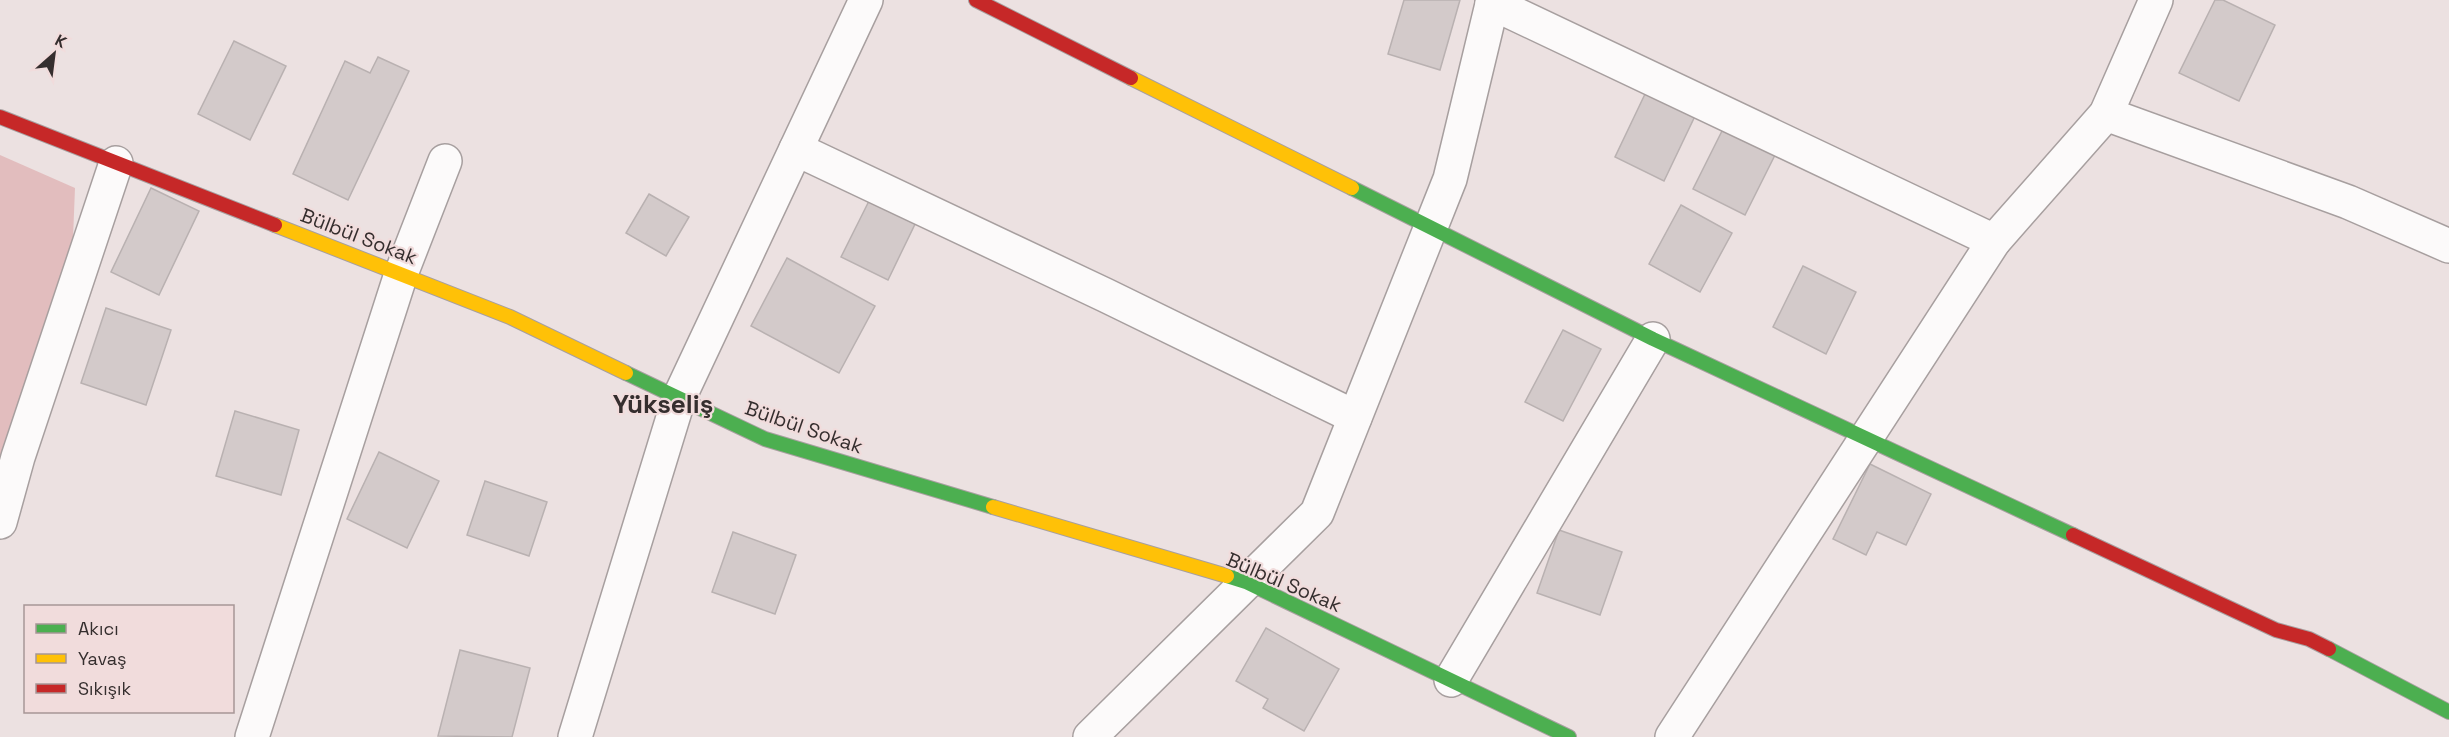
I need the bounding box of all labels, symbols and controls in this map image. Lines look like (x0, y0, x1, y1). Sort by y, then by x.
north arrow (24, 24, 84, 84)
text: K (51, 30, 70, 53)
street label: Bülbül Sokak (297, 202, 421, 270)
district label: Yükseliş (613, 387, 713, 421)
street label: Bülbül Sokak (742, 395, 867, 459)
street label: Bülbül Sokak (1222, 546, 1346, 618)
legend (24, 605, 234, 713)
text: Akıcı (78, 617, 119, 640)
text: Yavaş (78, 647, 127, 670)
text: Sıkışık (78, 677, 131, 700)

